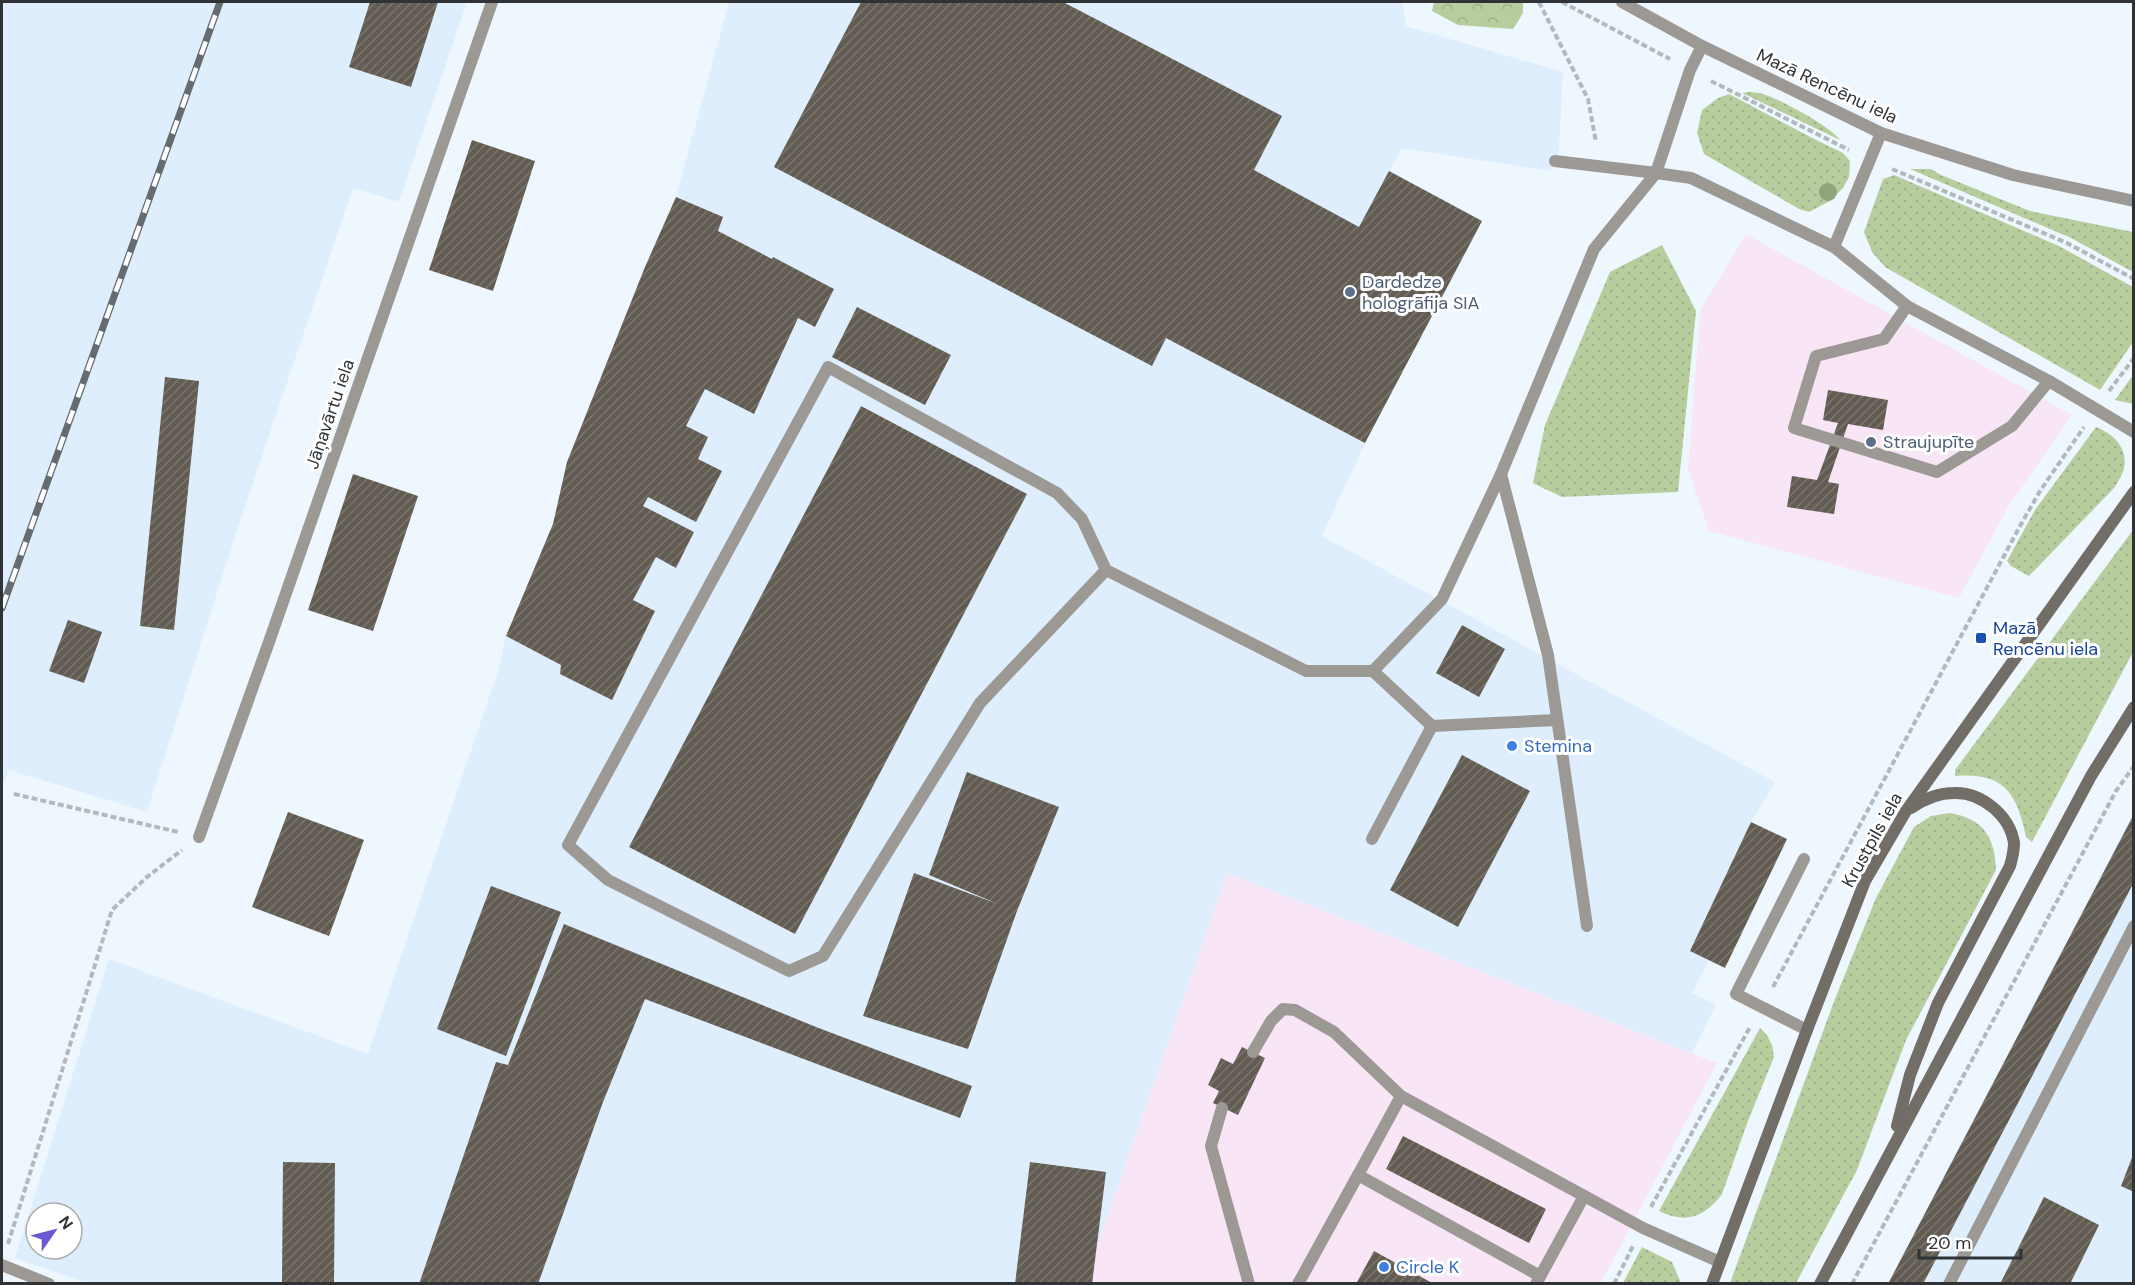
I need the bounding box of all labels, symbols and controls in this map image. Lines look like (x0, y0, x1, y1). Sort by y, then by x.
street label: Mazā Rencēnu iela (1753, 43, 1901, 129)
place label: Dardedze hologrāfija SIA (1362, 270, 1480, 315)
marker: Dardedze hologrāfija SIA (1343, 285, 1357, 299)
street label: Jāņavārtu iela (300, 356, 360, 472)
place label: Straujupīte (1883, 430, 1974, 454)
marker: Straujupīte (1864, 435, 1878, 449)
place label: Mazā Rencēnu iela (1993, 616, 2098, 661)
marker: Mazā Rencēnu iela (1974, 631, 1988, 645)
place label: Stemina (1524, 734, 1592, 758)
marker: Stemina (1505, 739, 1519, 753)
street label: Krustpils iela (1836, 788, 1908, 892)
north arrow (24, 1201, 84, 1261)
text: N (54, 1212, 78, 1233)
scale bar (1919, 1222, 2021, 1260)
text: 20 m (1928, 1231, 1971, 1255)
place label: Circle K (1396, 1255, 1460, 1279)
marker: Circle K (1377, 1260, 1391, 1274)

